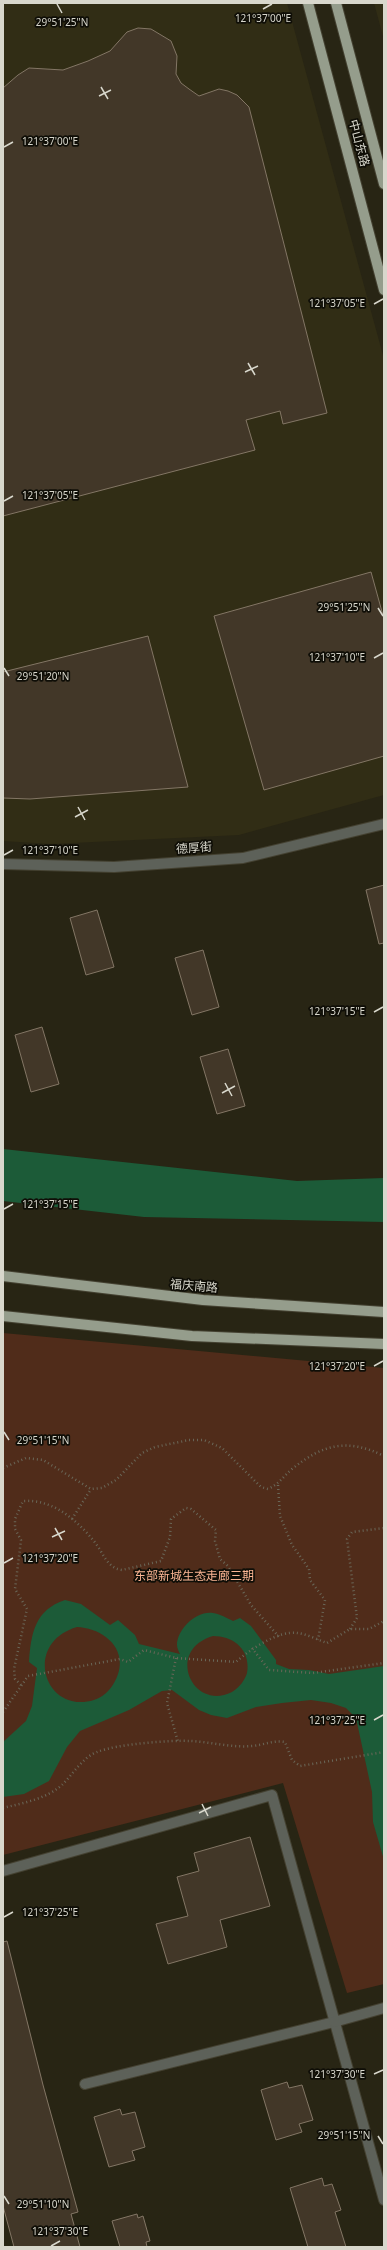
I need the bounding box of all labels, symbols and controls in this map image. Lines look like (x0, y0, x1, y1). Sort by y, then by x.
text: 121°37'00"E (235, 11, 291, 25)
text: 29°51'25"N (36, 15, 88, 29)
street label: 中山东路 (345, 117, 374, 168)
text: 121°37'00"E (22, 134, 78, 148)
text: 121°37'05"E (309, 296, 365, 310)
text: 121°37'05"E (22, 488, 78, 502)
text: 29°51'25"N (318, 600, 370, 614)
text: 121°37'10"E (309, 650, 365, 664)
text: 29°51'20"N (17, 669, 69, 683)
street label: 德厚街 (175, 838, 213, 857)
text: 121°37'10"E (22, 843, 78, 857)
text: 121°37'15"E (309, 1004, 365, 1018)
text: 121°37'15"E (22, 1197, 78, 1211)
street label: 福庆南路 (169, 1275, 219, 1296)
text: 121°37'20"E (309, 1359, 365, 1373)
text: 29°51'15"N (17, 1433, 69, 1447)
text: 121°37'20"E (22, 1551, 78, 1565)
park label: 东部新城生态走廊三期 (134, 1567, 254, 1584)
text: 121°37'25"E (309, 1713, 365, 1727)
text: 121°37'25"E (22, 1905, 78, 1919)
text: 121°37'30"E (309, 2067, 365, 2081)
text: 29°51'15"N (318, 2128, 370, 2142)
text: 29°51'10"N (17, 2197, 69, 2211)
text: 121°37'30"E (32, 2224, 88, 2238)

